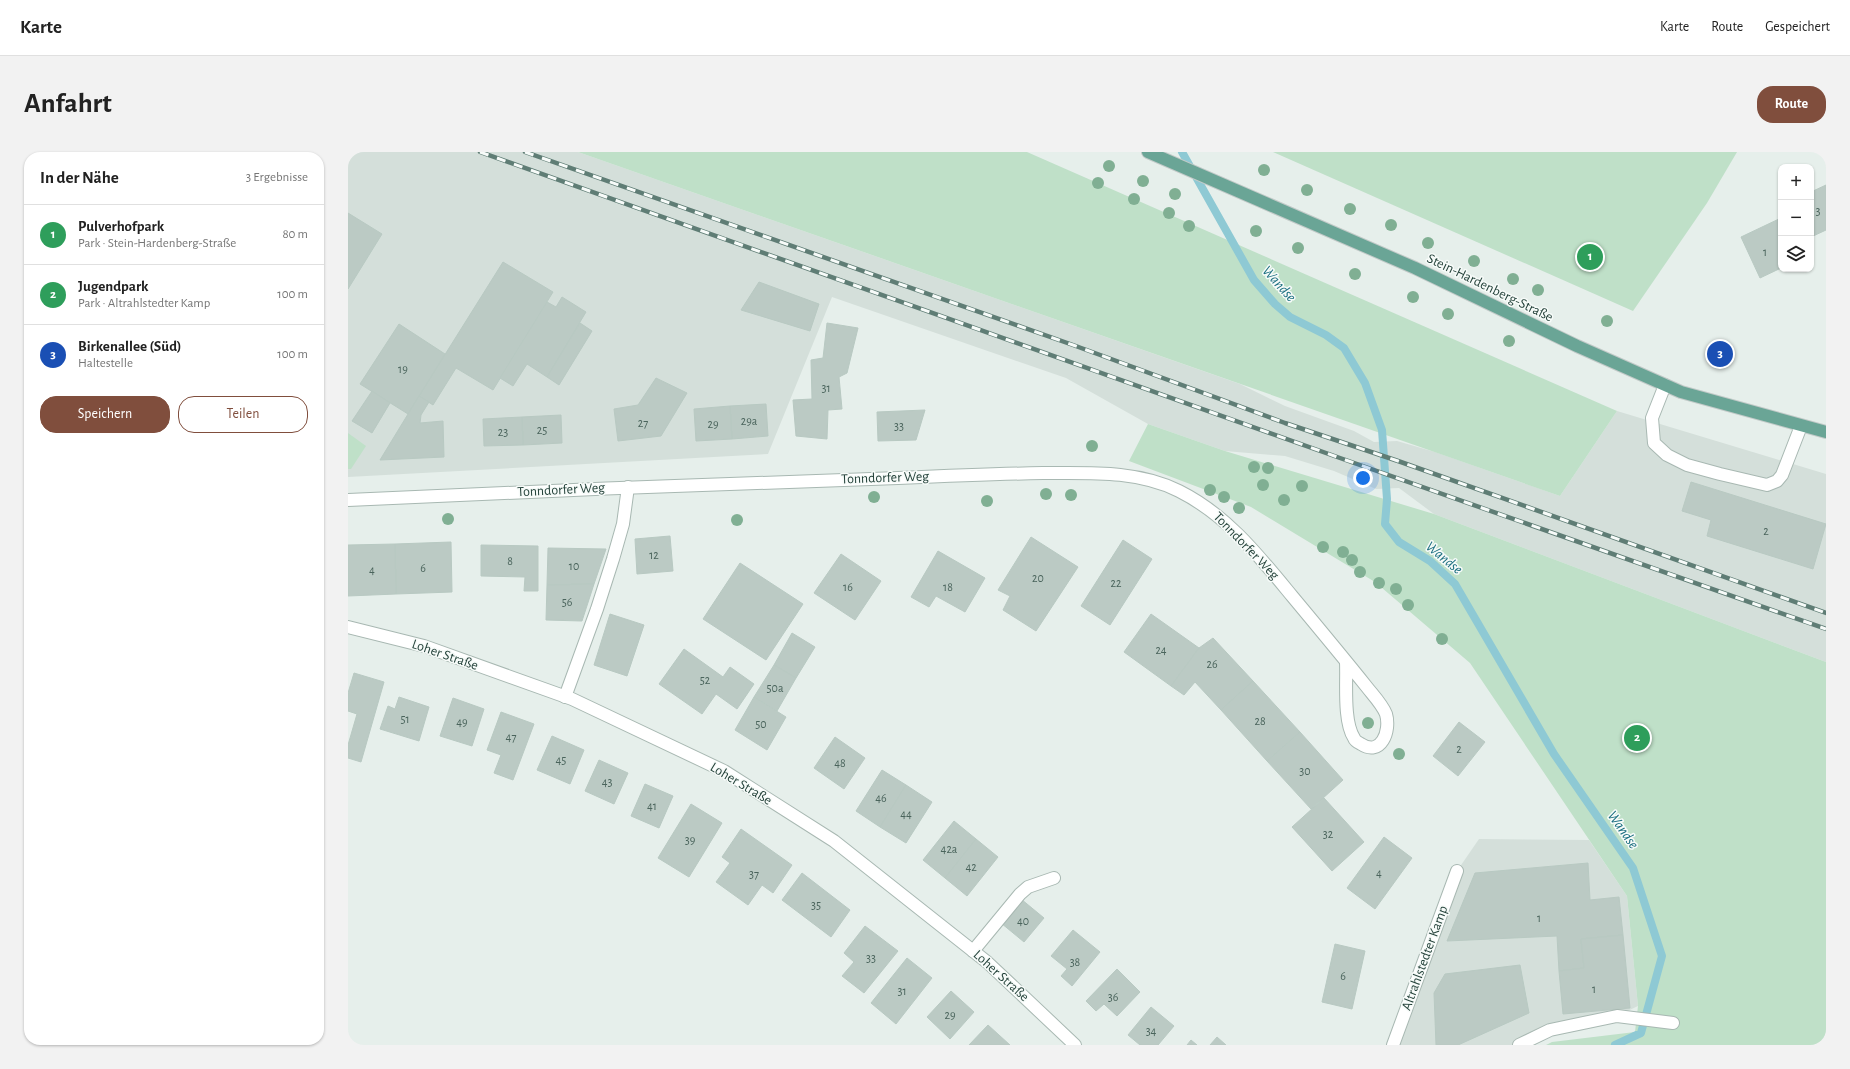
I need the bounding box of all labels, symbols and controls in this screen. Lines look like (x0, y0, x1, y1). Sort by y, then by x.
text: Karte (20, 18, 62, 37)
text: Karte (1660, 20, 1689, 34)
text: Route (1711, 20, 1743, 34)
text: Gespeichert (1765, 20, 1830, 34)
button: Route (1757, 86, 1826, 123)
text: Anfahrt (24, 90, 112, 118)
map controls (1778, 164, 1814, 272)
button: + (1778, 164, 1814, 200)
text: In der Nähe (40, 169, 119, 186)
text: 3 Ergebnisse (246, 171, 308, 184)
button: − (1778, 200, 1814, 236)
house number: 3 (1816, 205, 1821, 217)
text: Pulverhofpark (78, 219, 164, 234)
text: 1 (51, 228, 55, 241)
text: 80 m (282, 228, 308, 241)
button: layers (1778, 236, 1814, 272)
text: Park · Stein-Hardenberg-Straße (78, 237, 236, 250)
pin: 1 (1577, 242, 1603, 272)
house number: 1 (1763, 246, 1767, 258)
street label: Stein-Hardenberg-Straße (1425, 251, 1555, 325)
water label: Wandse (1259, 263, 1299, 305)
text: Jugendpark (78, 279, 148, 294)
text: 2 (50, 288, 56, 301)
text: 100 m (277, 288, 308, 301)
text: Park · Altrahlstedter Kamp (78, 297, 210, 310)
text: Birkenallee (Süd) (78, 339, 182, 354)
pin: 3 (1707, 339, 1733, 369)
text: 3 (50, 348, 56, 361)
text: 100 m (277, 348, 308, 361)
text: Haltestelle (78, 357, 133, 370)
house number: 19 (398, 363, 408, 375)
house number: 31 (821, 382, 831, 394)
button: Speichern (40, 396, 170, 433)
button: Teilen (178, 396, 308, 433)
house number: 29a (741, 415, 758, 427)
house number: 27 (638, 417, 648, 429)
house number: 29 (707, 418, 719, 430)
house number: 33 (894, 420, 904, 432)
house number: 25 (537, 424, 547, 436)
house number: 23 (498, 426, 508, 438)
your location (1353, 468, 1373, 488)
street label: Tonndorfer Weg (841, 469, 929, 487)
street label: Tonndorfer Weg (517, 481, 605, 499)
street label: Tonndorfer Weg (1210, 510, 1282, 583)
house number: 2 (1763, 525, 1769, 537)
water label: Wandse (1423, 539, 1466, 577)
house number: 12 (649, 549, 659, 561)
house number: 8 (507, 555, 513, 567)
house number: 10 (569, 560, 579, 572)
house number: 6 (420, 562, 426, 574)
house number: 4 (369, 564, 375, 576)
house number: 20 (1032, 572, 1044, 584)
house number: 22 (1111, 577, 1122, 589)
house number: 16 (843, 581, 853, 593)
house number: 18 (943, 581, 953, 593)
house number: 56 (562, 596, 573, 608)
street label: Loher Straße (410, 637, 480, 673)
house number: 24 (1155, 644, 1167, 656)
house number: 26 (1206, 658, 1218, 670)
house number: 52 (700, 674, 711, 686)
house number: 50a (767, 682, 784, 694)
house number: 51 (400, 713, 410, 725)
house number: 28 (1254, 715, 1266, 727)
house number: 49 (456, 716, 468, 728)
house number: 50 (755, 718, 767, 730)
pin: 2 (1624, 723, 1650, 753)
house number: 47 (506, 731, 516, 743)
house number: 2 (1456, 743, 1462, 755)
house number: 45 (556, 754, 566, 766)
house number: 48 (834, 757, 846, 769)
street label: Loher Straße (708, 760, 774, 808)
house number: 30 (1299, 765, 1311, 777)
house number: 43 (602, 776, 612, 788)
house number: 46 (875, 792, 887, 804)
house number: 41 (647, 800, 657, 812)
house number: 44 (900, 808, 912, 820)
water label: Wandse (1605, 808, 1642, 852)
house number: 32 (1323, 828, 1334, 840)
house number: 39 (685, 834, 696, 846)
house number: 42a (941, 843, 958, 855)
house number: 42 (965, 861, 977, 873)
house number: 4 (1376, 867, 1382, 879)
house number: 37 (749, 868, 759, 880)
house number: 35 (811, 899, 821, 911)
street label: Altrahlstedter Kamp (1400, 904, 1450, 1012)
house number: 1 (1537, 912, 1541, 924)
house number: 40 (1017, 915, 1029, 927)
street label: Loher Straße (971, 948, 1031, 1004)
house number: 33 (866, 952, 876, 964)
house number: 38 (1070, 956, 1081, 968)
house number: 6 (1340, 970, 1346, 982)
house number: 1 (1592, 983, 1596, 995)
house number: 31 (897, 985, 907, 997)
house number: 36 (1108, 991, 1119, 1003)
house number: 29 (944, 1009, 956, 1021)
house number: 34 (1146, 1025, 1157, 1037)

